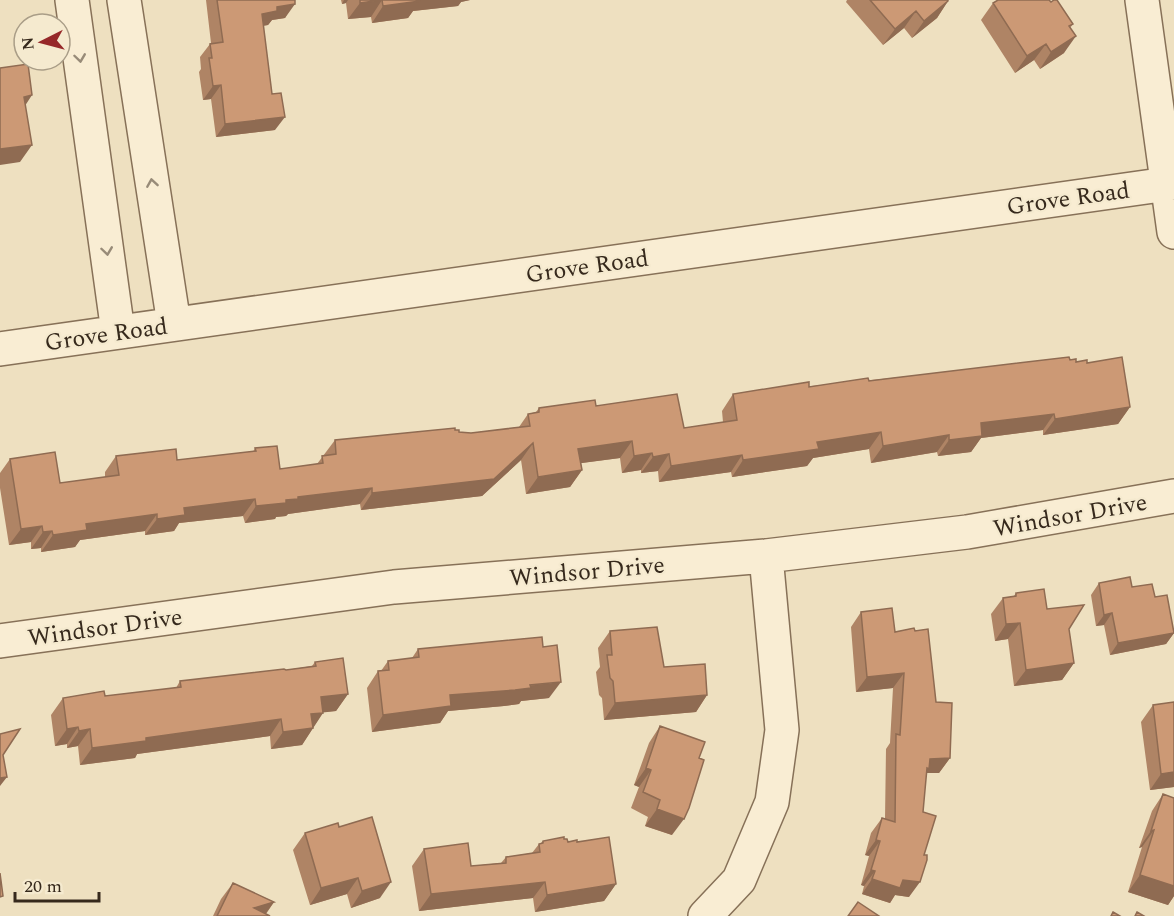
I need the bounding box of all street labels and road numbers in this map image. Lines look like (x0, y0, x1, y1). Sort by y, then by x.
street label: Grove Road (1004, 173, 1132, 225)
street label: Grove Road (523, 241, 651, 293)
street label: Grove Road (42, 309, 170, 361)
street label: Windsor Drive (990, 485, 1150, 547)
street label: Windsor Drive (508, 547, 666, 597)
street label: Windsor Drive (25, 599, 185, 657)

